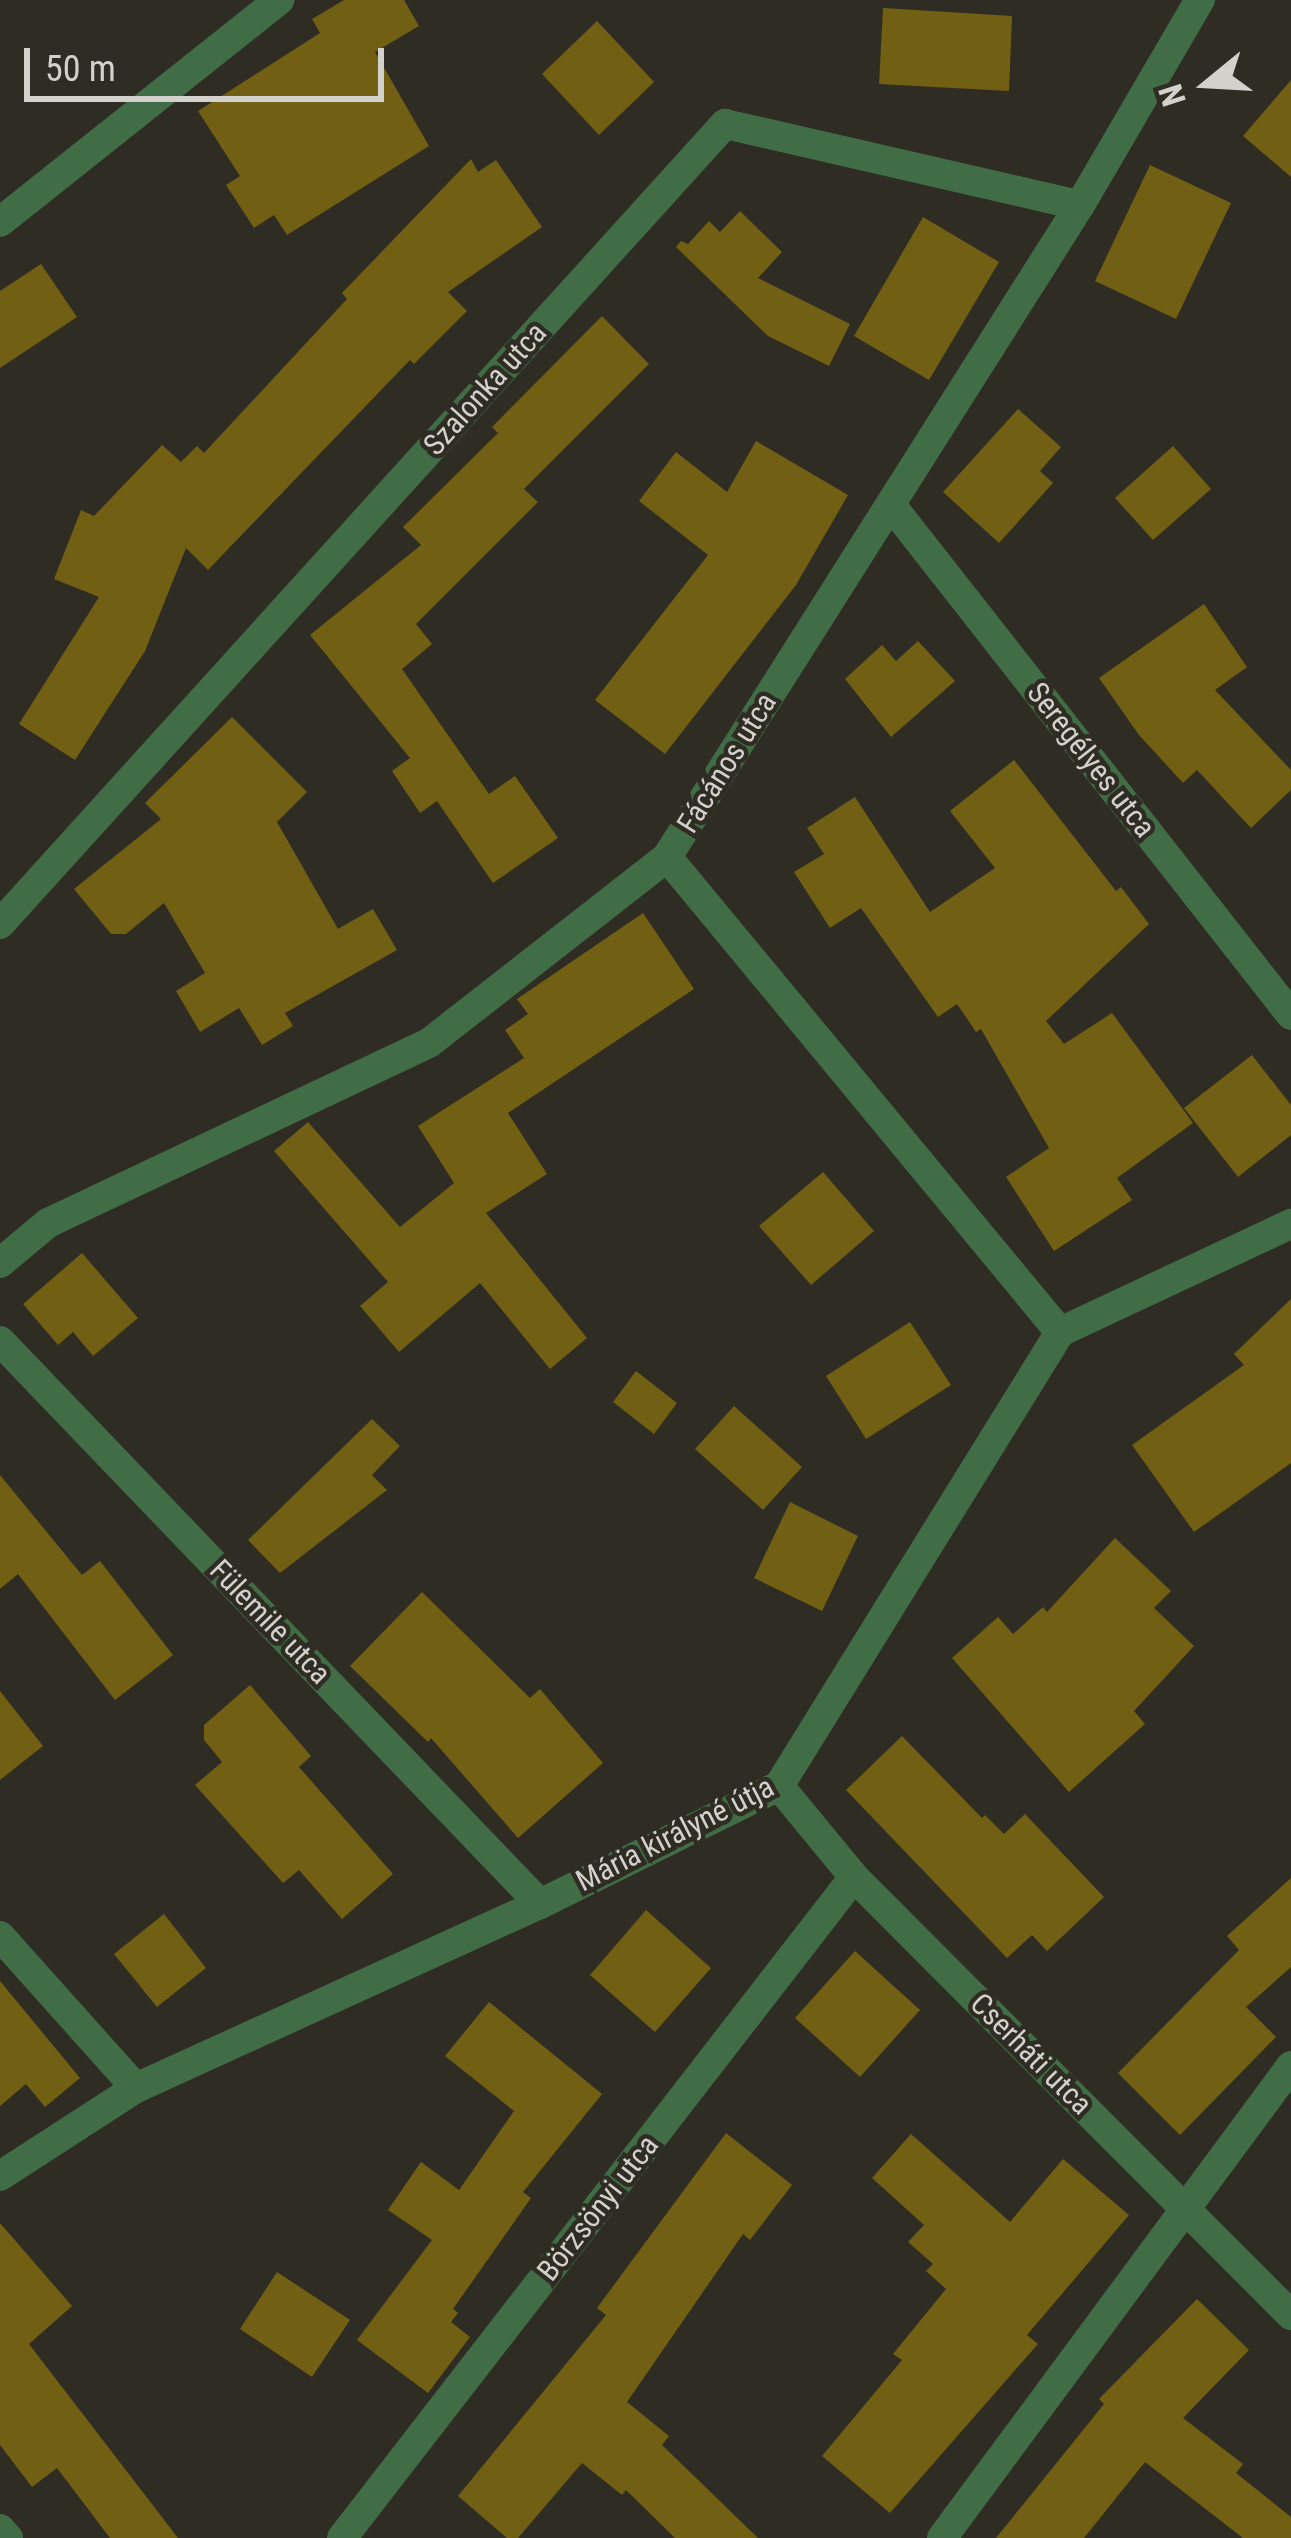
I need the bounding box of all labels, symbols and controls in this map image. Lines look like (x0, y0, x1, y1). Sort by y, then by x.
scale bar (30, 24, 390, 98)
north arrow (1147, 24, 1267, 144)
text: 50 m (45, 48, 116, 90)
text: N (1151, 80, 1194, 111)
street label: Szalonka utca (416, 315, 554, 463)
street label: Seregélyes utca (1019, 675, 1163, 845)
street label: Fácános utca (670, 686, 784, 840)
street label: Fülemile utca (202, 1553, 338, 1691)
street label: Mária királyné útja (570, 1769, 780, 1899)
street label: Cserháti utca (963, 1986, 1099, 2122)
street label: Börzsönyi utca (530, 2128, 666, 2288)

